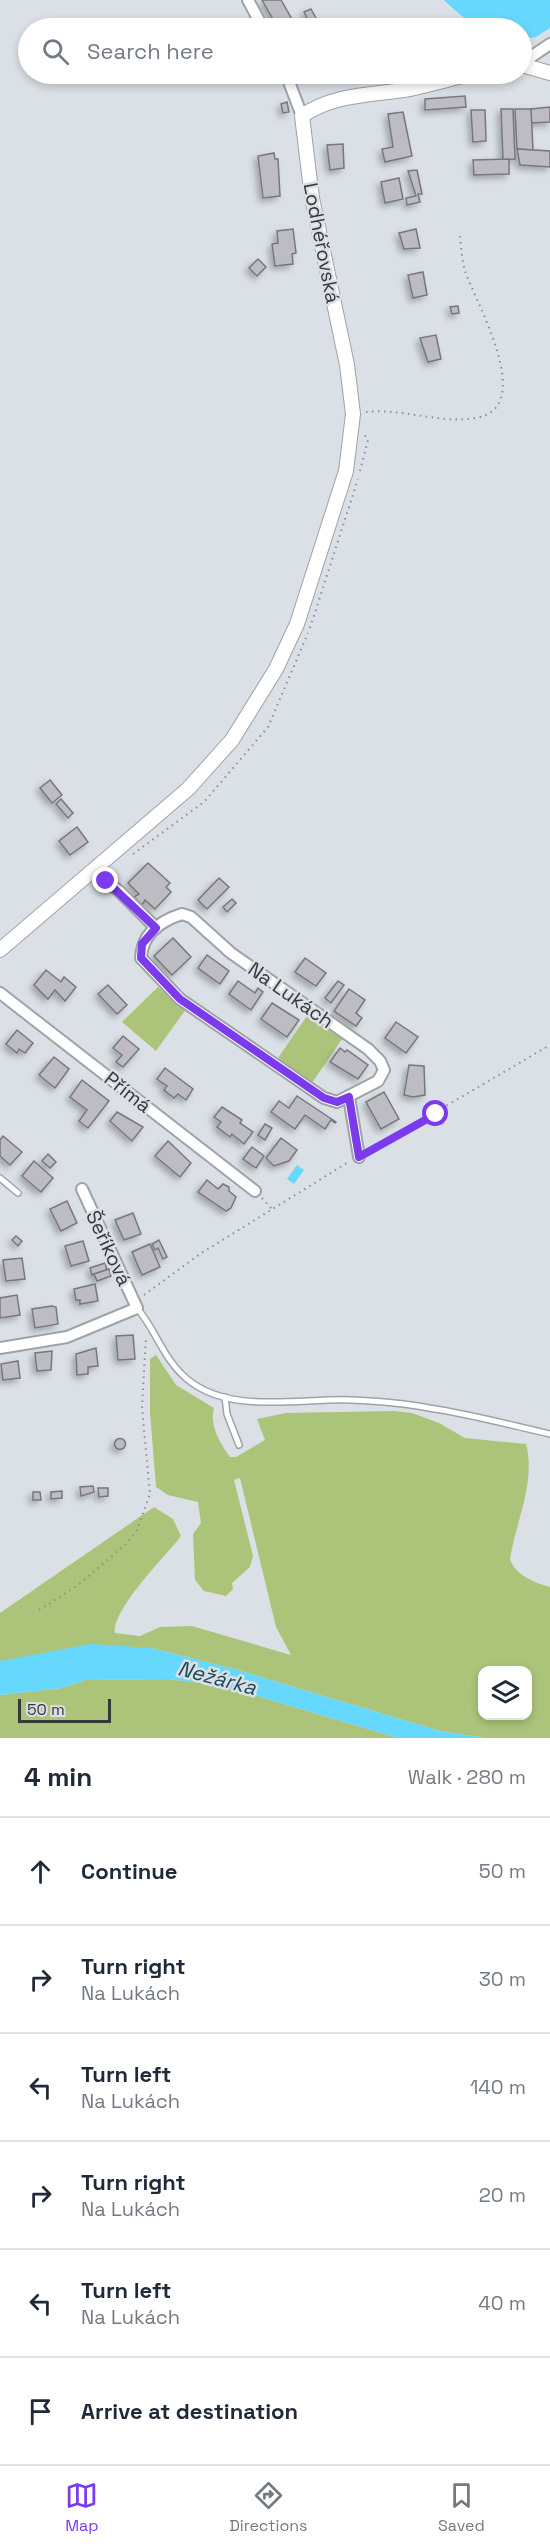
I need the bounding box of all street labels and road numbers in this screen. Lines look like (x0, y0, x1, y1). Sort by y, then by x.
street label: Lodhéřovská (298, 180, 346, 306)
street label: Na Lukách (243, 956, 339, 1034)
street label: Přímá (99, 1065, 157, 1119)
street label: Šeříková (80, 1206, 138, 1290)

